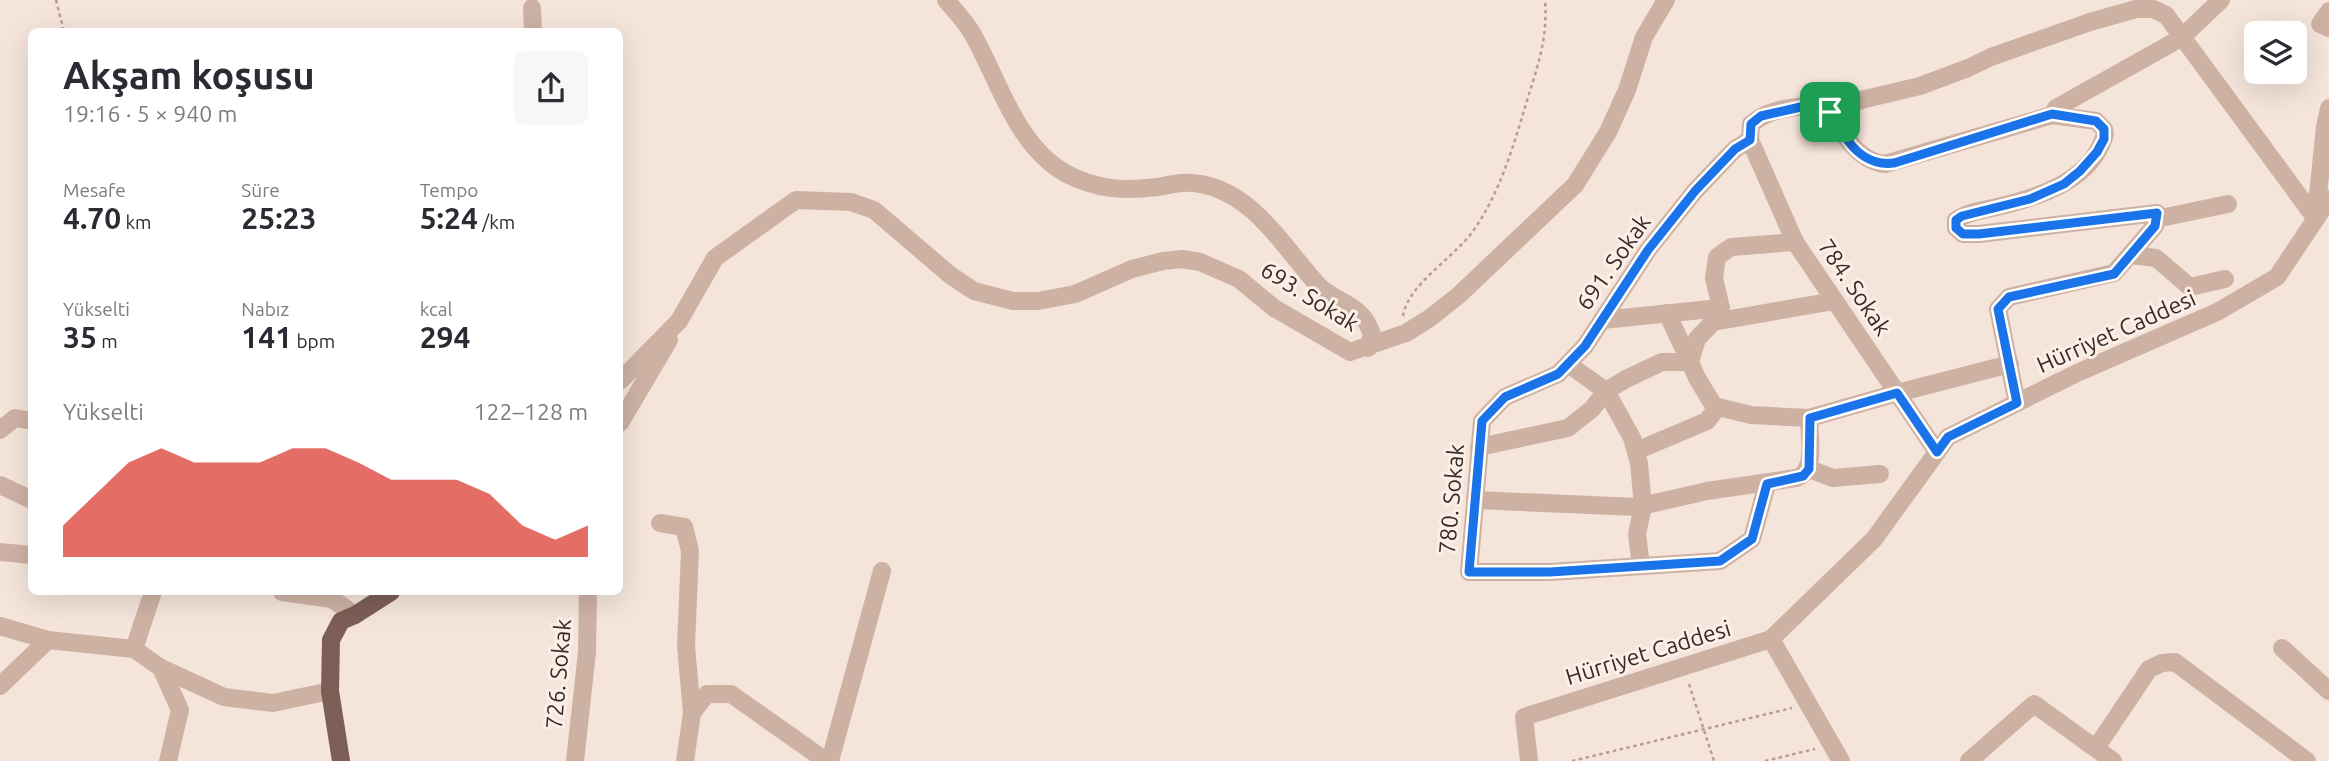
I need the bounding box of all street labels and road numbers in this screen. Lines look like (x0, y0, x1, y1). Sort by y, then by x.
street label: 691. Sokak (1571, 209, 1655, 314)
street label: 784. Sokak (1814, 234, 1896, 340)
street label: 693. Sokak (1257, 256, 1364, 336)
street label: Hürriyet Caddesi (2033, 285, 2199, 377)
street label: 780. Sokak (1434, 443, 1468, 555)
street label: Hürriyet Caddesi (1562, 615, 1734, 689)
street label: 726. Sokak (541, 618, 575, 730)

